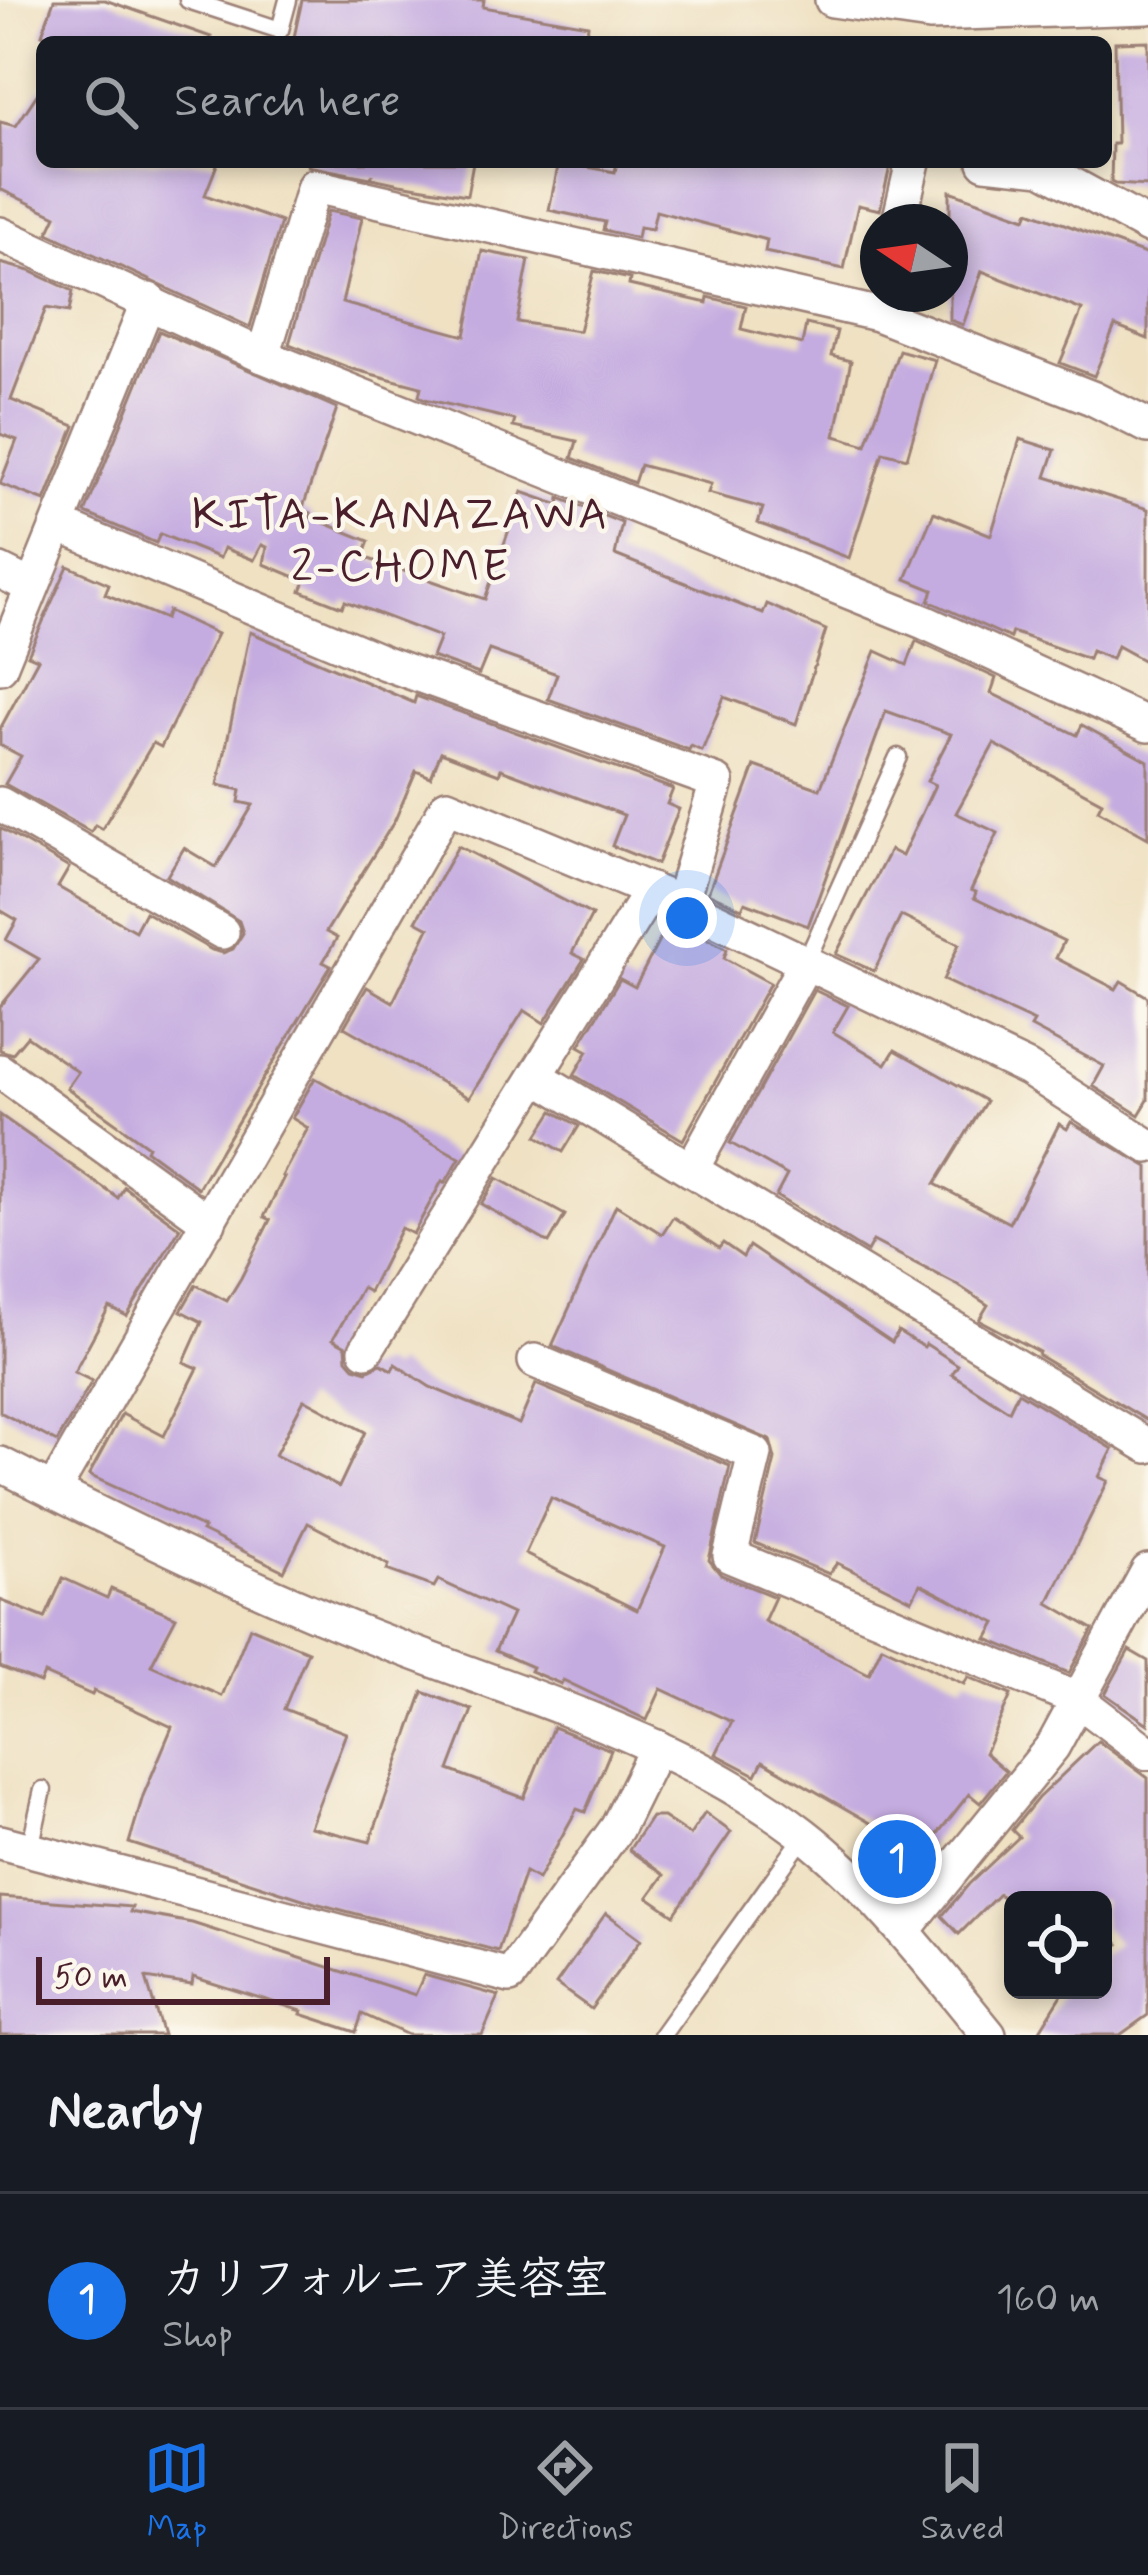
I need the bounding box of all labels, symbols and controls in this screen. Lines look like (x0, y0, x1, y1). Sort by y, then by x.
search box (36, 36, 1112, 168)
icon: search (78, 69, 144, 135)
text: Search here (174, 73, 401, 132)
north arrow (860, 204, 968, 312)
district label: KITA-KANAZAWA 2-CHOME (192, 486, 610, 597)
your location (657, 888, 717, 948)
pin: 1 (858, 1814, 936, 1904)
map controls (1004, 1891, 1112, 1999)
button: locate (1004, 1891, 1112, 1999)
scale bar (36, 1951, 330, 2004)
text: 50 m (54, 1956, 128, 2000)
text: Nearby (48, 2080, 203, 2146)
text: カリフォルニア美容室 (162, 2251, 608, 2310)
text: 1 (78, 2275, 96, 2326)
text: 160 m (996, 2275, 1100, 2326)
text: Shop (162, 2310, 234, 2361)
tab: Map (144, 2435, 210, 2551)
tab: Directions (497, 2435, 633, 2551)
tab: Saved (921, 2435, 1004, 2551)

